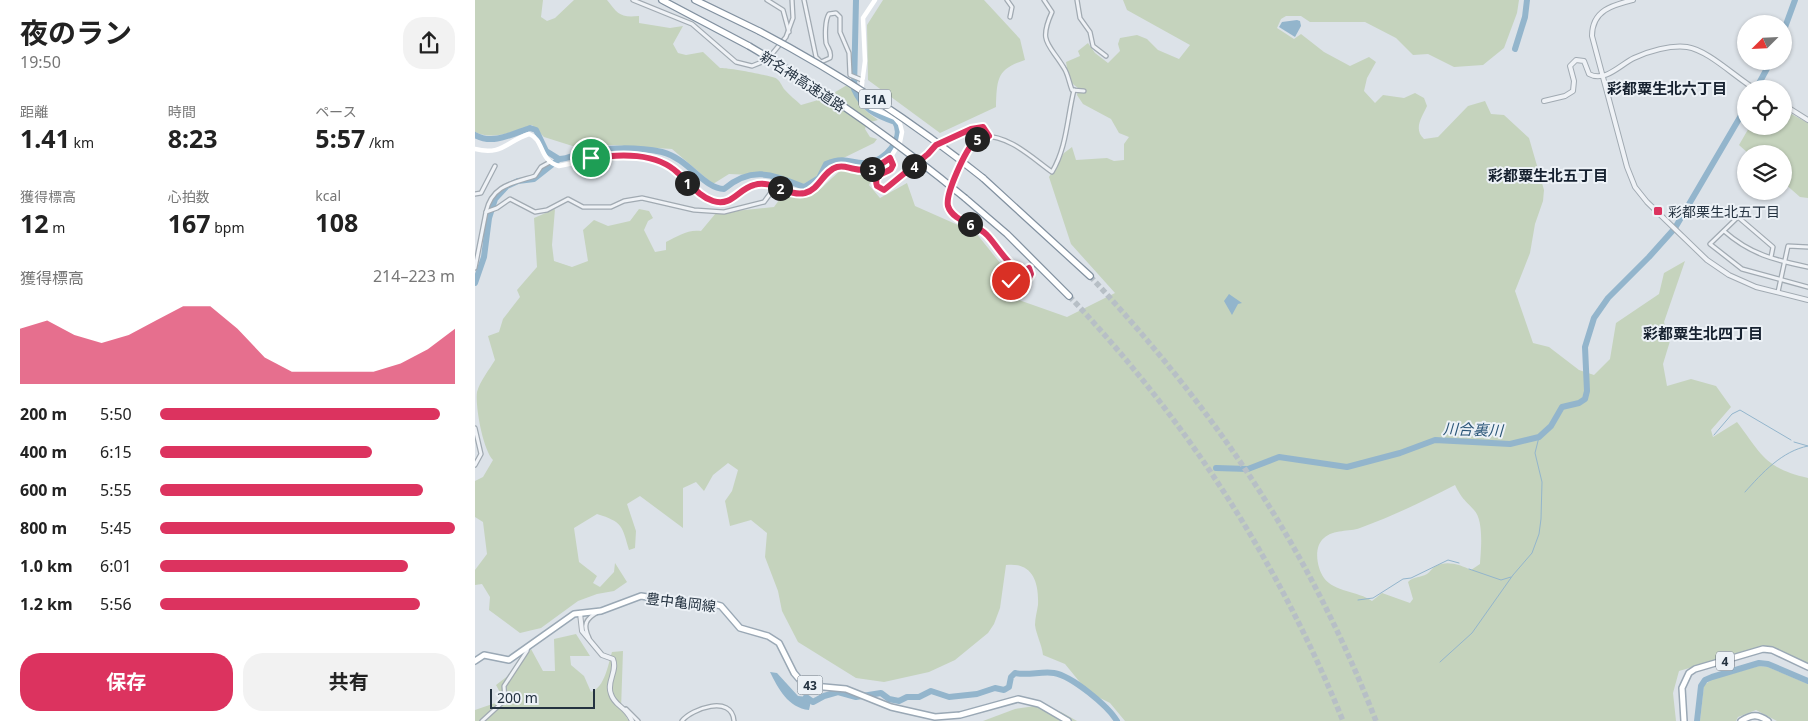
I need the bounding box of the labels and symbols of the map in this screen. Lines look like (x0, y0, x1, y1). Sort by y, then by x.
north arrow (1737, 15, 1793, 70)
street label: 新名神高速道路 (757, 46, 849, 116)
district label: 彩都粟生北六丁目 (1607, 78, 1727, 98)
road number: E1A (859, 90, 891, 108)
pin: 5 (965, 126, 989, 152)
pin (570, 137, 612, 179)
pin: 4 (901, 154, 927, 178)
pin: 3 (859, 156, 885, 182)
district label: 彩都粟生北五丁目 (1488, 165, 1608, 185)
pin: 1 (675, 170, 699, 196)
pin: 2 (767, 176, 793, 200)
place label: 彩都栗生北五丁目 (1668, 202, 1780, 221)
marker: 彩都栗生北五丁目 (1652, 205, 1664, 217)
pin: 6 (957, 212, 983, 236)
pin (990, 260, 1032, 302)
district label: 彩都粟生北四丁目 (1643, 323, 1763, 343)
water label: 川合裏川 (1443, 418, 1505, 440)
street label: 豊中亀岡線 (645, 588, 717, 616)
road number: 4 (1716, 651, 1734, 670)
road number: 43 (797, 676, 823, 694)
scale bar (490, 686, 595, 709)

